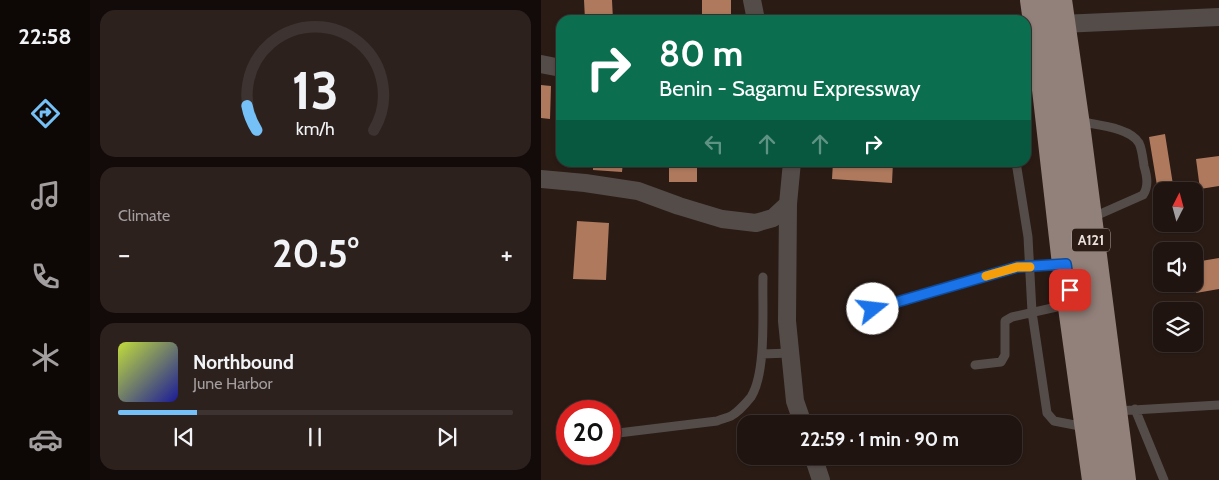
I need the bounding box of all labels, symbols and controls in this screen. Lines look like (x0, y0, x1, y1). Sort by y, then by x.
text: 22:58 (18, 23, 72, 50)
text: 80 m (659, 32, 743, 75)
icon: right (576, 35, 641, 100)
text: 13 (292, 59, 339, 122)
text: Benin - Sagamu Expressway (659, 75, 921, 102)
icon: directions (28, 96, 63, 131)
text: km/h (296, 118, 335, 139)
icon: left (700, 130, 728, 158)
icon: ahead (753, 130, 781, 158)
icon: ahead (806, 130, 834, 158)
icon: right (859, 130, 887, 158)
icon: music (28, 178, 63, 213)
north arrow (1153, 182, 1203, 232)
map controls (1153, 182, 1203, 352)
text: Climate (118, 206, 170, 225)
road number: A121 (1072, 228, 1110, 252)
text: 20.5° (272, 230, 359, 277)
text: − (118, 237, 130, 271)
text: + (501, 237, 513, 271)
button: sound (1153, 242, 1203, 292)
icon: phone (28, 259, 63, 294)
pin (1049, 269, 1091, 311)
icon: arrive (1056, 276, 1084, 304)
position arrow (846, 282, 898, 334)
button: layers (1153, 302, 1203, 352)
icon: climate (28, 340, 63, 375)
text: Northbound (193, 351, 294, 374)
text: June Harbor (193, 374, 273, 393)
speed limit sign: 20 (556, 400, 621, 465)
icon: car (28, 422, 63, 457)
icon: previous (170, 423, 198, 451)
icon: pause (301, 423, 329, 451)
icon: next (433, 423, 461, 451)
text: 22:59 · 1 min · 90 m (800, 428, 959, 451)

